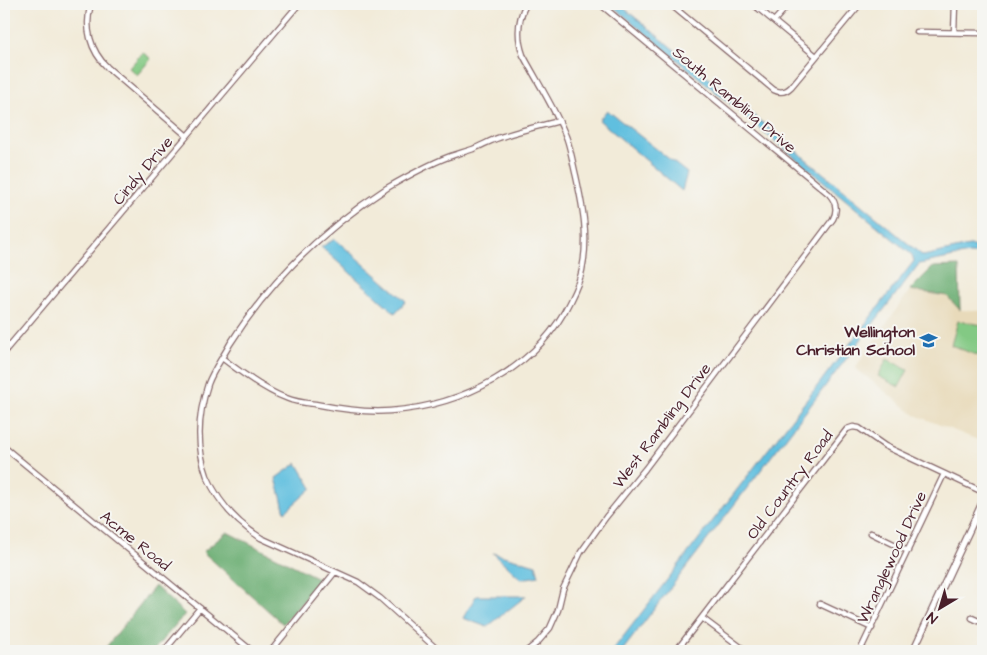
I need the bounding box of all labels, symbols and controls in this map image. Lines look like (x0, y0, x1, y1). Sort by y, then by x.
street label: South Rambling Drive (667, 41, 801, 159)
street label: Cindy Drive (107, 131, 179, 210)
place label: Wellington Christian School (796, 321, 915, 361)
school or university icon: Wellington Christian School (919, 330, 939, 350)
street label: West Rambling Drive (607, 358, 717, 493)
street label: Old Country Road (741, 425, 839, 544)
street label: Wranglewood Drive (852, 487, 933, 628)
street label: Acme Road (96, 506, 175, 576)
north arrow (914, 582, 964, 632)
text: N (923, 607, 942, 628)

